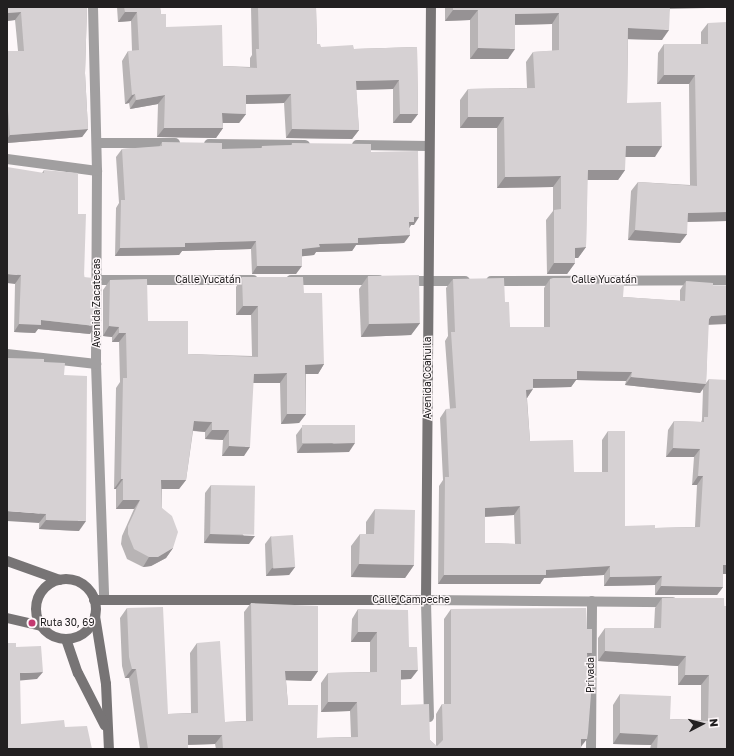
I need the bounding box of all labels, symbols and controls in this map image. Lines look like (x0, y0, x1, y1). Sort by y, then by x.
street label: Avenida Zacatecas (91, 258, 103, 348)
street label: Calle Yucatán (175, 274, 241, 286)
street label: Calle Yucatán (571, 274, 637, 286)
street label: Avenida Coahuila (422, 337, 434, 419)
street label: Calle Campeche (372, 594, 450, 606)
place label: Ruta 30, 69 (40, 617, 94, 629)
marker: Ruta 30, 69 (27, 618, 37, 628)
street label: Privada (585, 657, 597, 693)
north arrow (682, 704, 722, 744)
text: N (708, 718, 721, 728)

